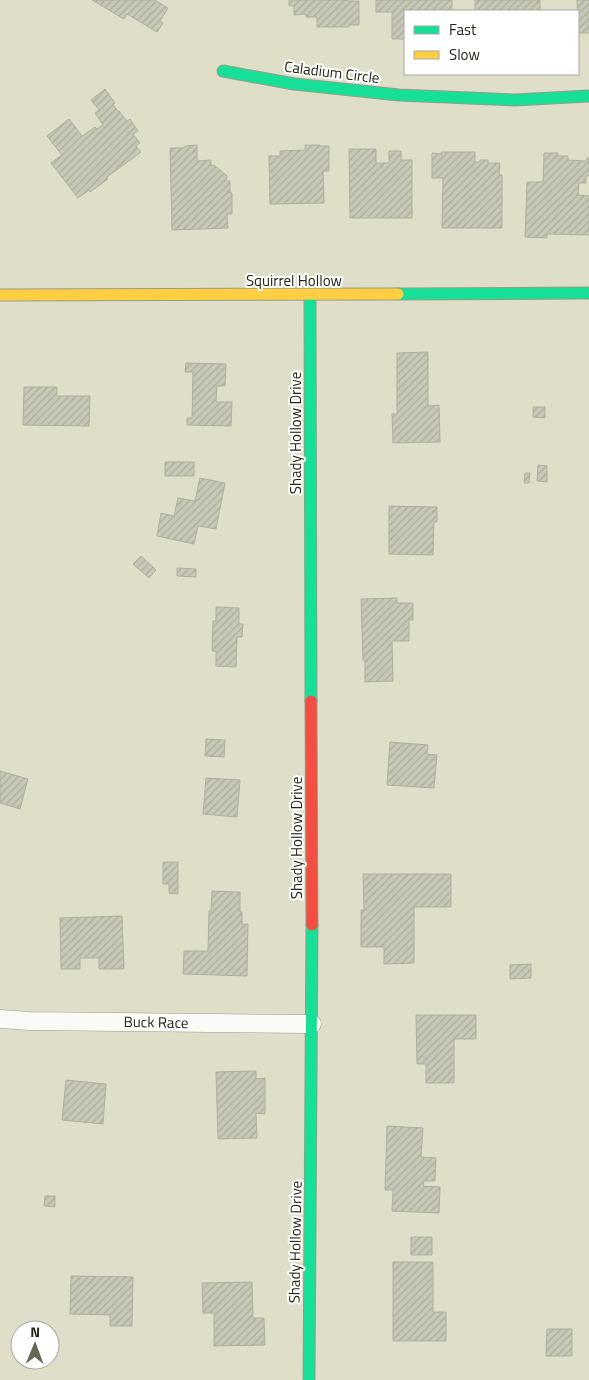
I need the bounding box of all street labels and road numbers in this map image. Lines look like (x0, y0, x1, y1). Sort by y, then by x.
street label: Caladium Circle (283, 55, 381, 89)
street label: Squirrel Hollow (246, 269, 342, 292)
street label: Shady Hollow Drive (284, 372, 307, 494)
street label: Shady Hollow Drive (285, 777, 308, 899)
street label: Buck Race (123, 1010, 189, 1034)
street label: Shady Hollow Drive (282, 1181, 308, 1303)

